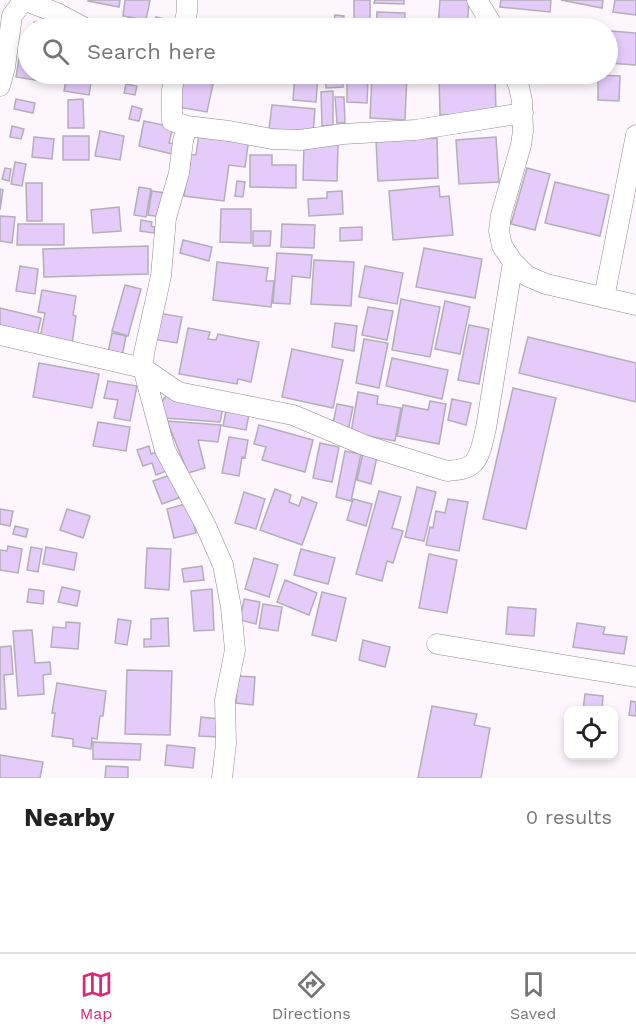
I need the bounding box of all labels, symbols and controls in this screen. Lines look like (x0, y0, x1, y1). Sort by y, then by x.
search box (18, 18, 618, 84)
icon: search (39, 35, 72, 68)
text: Search here (87, 39, 216, 64)
map controls (564, 706, 618, 760)
button: locate (564, 706, 618, 760)
text: Nearby (24, 802, 115, 832)
text: 0 results (526, 805, 612, 829)
tab: Map (80, 968, 113, 1023)
tab: Directions (272, 968, 351, 1023)
tab: Saved (510, 968, 556, 1023)

